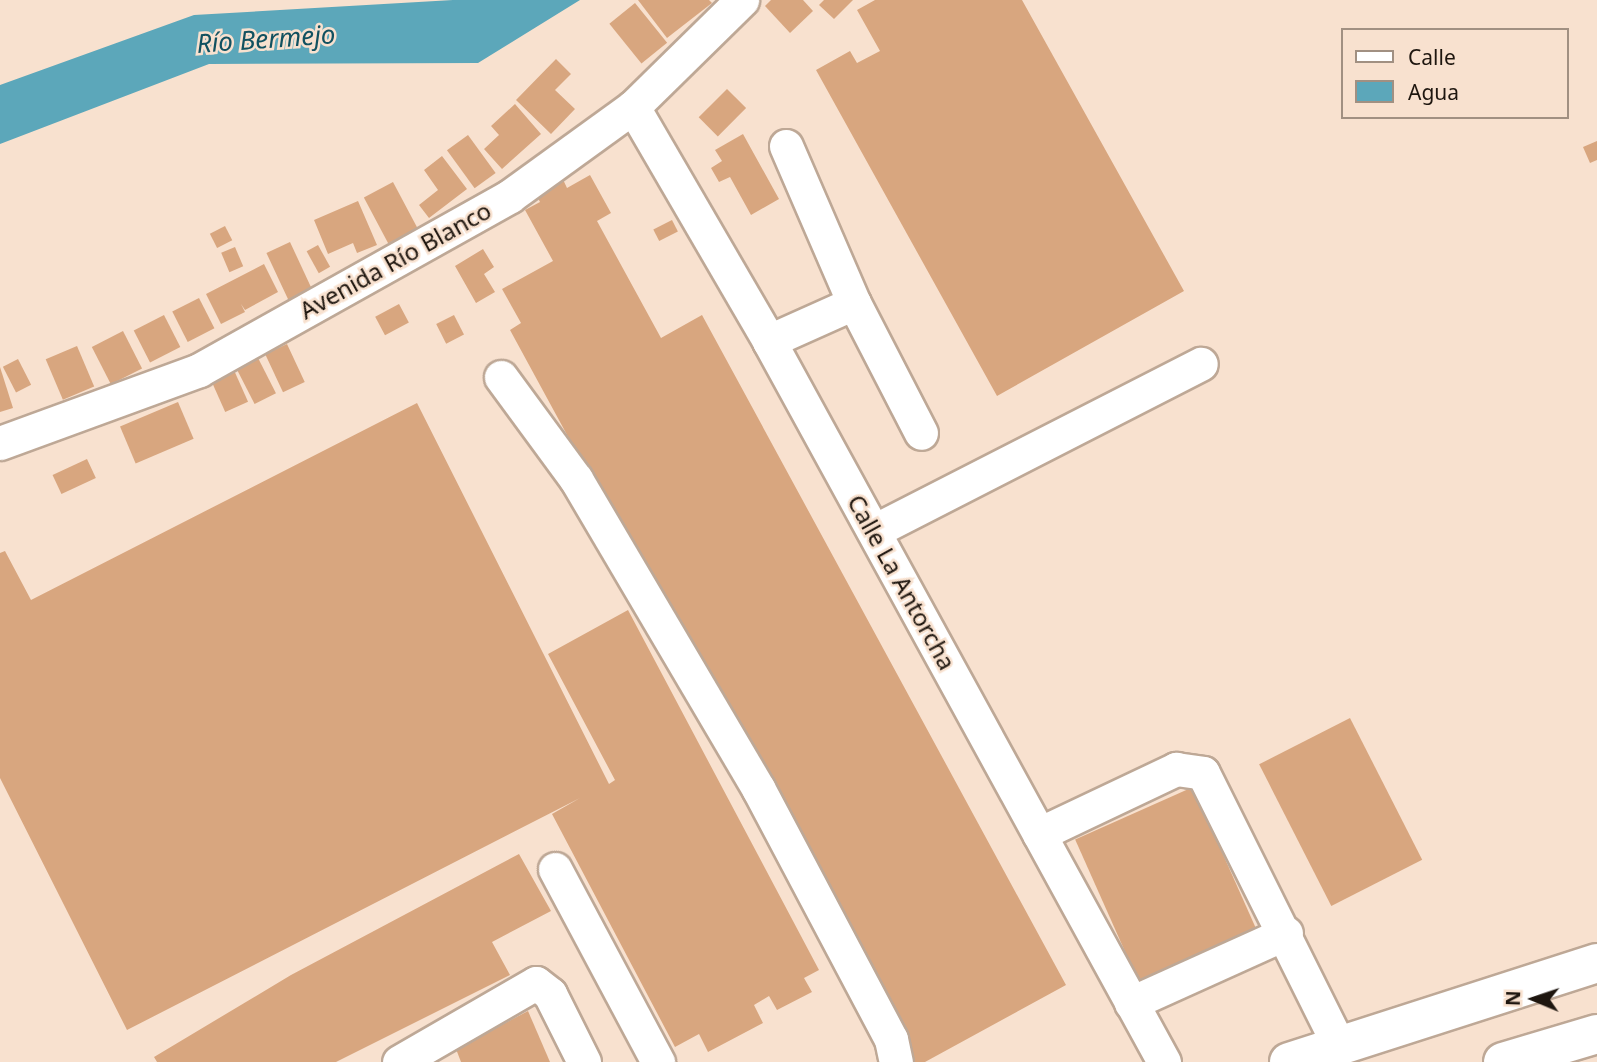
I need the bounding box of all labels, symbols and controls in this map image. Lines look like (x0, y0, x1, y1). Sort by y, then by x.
water label: Río Bermejo (196, 19, 336, 59)
legend (1342, 28, 1569, 119)
text: Calle (1408, 43, 1456, 71)
text: Agua (1408, 78, 1459, 106)
street label: Avenida Río Blanco (294, 195, 496, 325)
street label: Calle La Antorcha (842, 489, 962, 675)
north arrow (1499, 964, 1569, 1034)
text: N (1500, 990, 1526, 1006)

